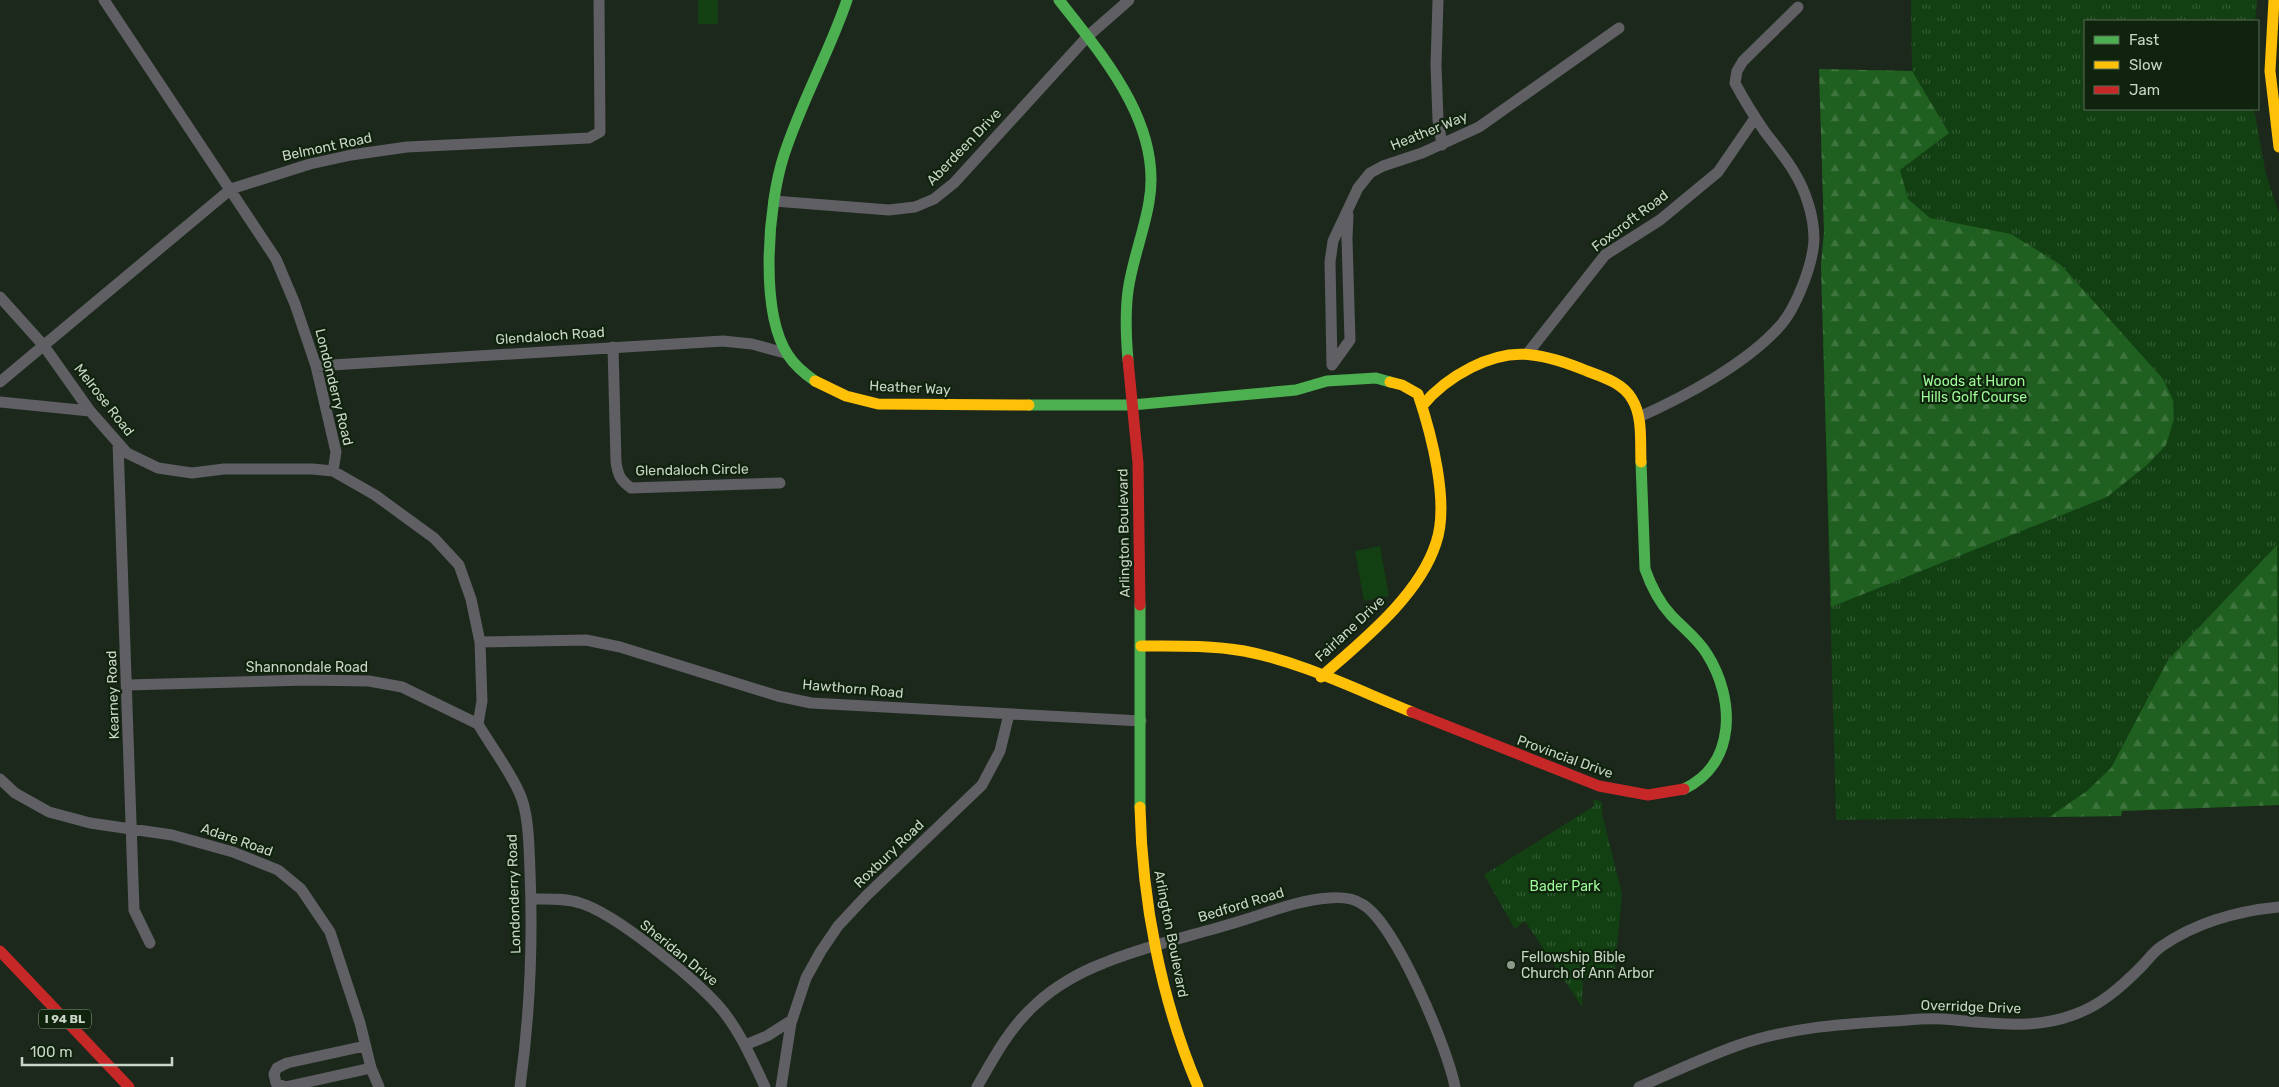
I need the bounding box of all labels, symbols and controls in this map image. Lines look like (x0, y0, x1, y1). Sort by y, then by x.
legend (2084, 20, 2259, 110)
text: Fast (2129, 31, 2159, 49)
text: Slow (2129, 56, 2162, 74)
text: Jam (2129, 81, 2160, 99)
street label: Aberdeen Drive (923, 105, 1005, 189)
street label: Heather Way (1388, 108, 1470, 154)
street label: Belmont Road (280, 129, 374, 165)
street label: Foxcroft Road (1588, 187, 1672, 255)
street label: Glendaloch Road (495, 324, 605, 348)
street label: Londonderry Road (311, 327, 357, 447)
street label: Melrose Road (70, 360, 138, 440)
park label: Woods at Huron Hills Golf Course (1921, 373, 2027, 406)
street label: Heather Way (869, 377, 952, 399)
street label: Glendaloch Circle (635, 461, 749, 479)
street label: Arlington Boulevard (1114, 468, 1134, 598)
street label: Fairlane Drive (1312, 592, 1388, 665)
street label: Kearney Road (103, 650, 123, 740)
street label: Shannondale Road (246, 659, 368, 676)
street label: Hawthorn Road (802, 676, 904, 702)
street label: Provincial Drive (1515, 732, 1615, 782)
street label: Roxbury Road (851, 816, 927, 892)
street label: Adare Road (199, 820, 275, 860)
street label: Londonderry Road (503, 834, 525, 954)
street label: Arlington Boulevard (1150, 869, 1192, 999)
park label: Bader Park (1530, 878, 1601, 895)
street label: Bedford Road (1196, 884, 1286, 926)
street label: Sheridan Drive (637, 916, 722, 990)
place label: Fellowship Bible Church of Ann Arbor (1521, 949, 1655, 982)
marker: Fellowship Bible Church of Ann Arbor (1505, 959, 1517, 971)
street label: Overridge Drive (1920, 997, 2022, 1017)
road number: I 94 BL (39, 1010, 91, 1028)
scale bar (22, 1034, 172, 1066)
text: 100 m (30, 1043, 72, 1061)

